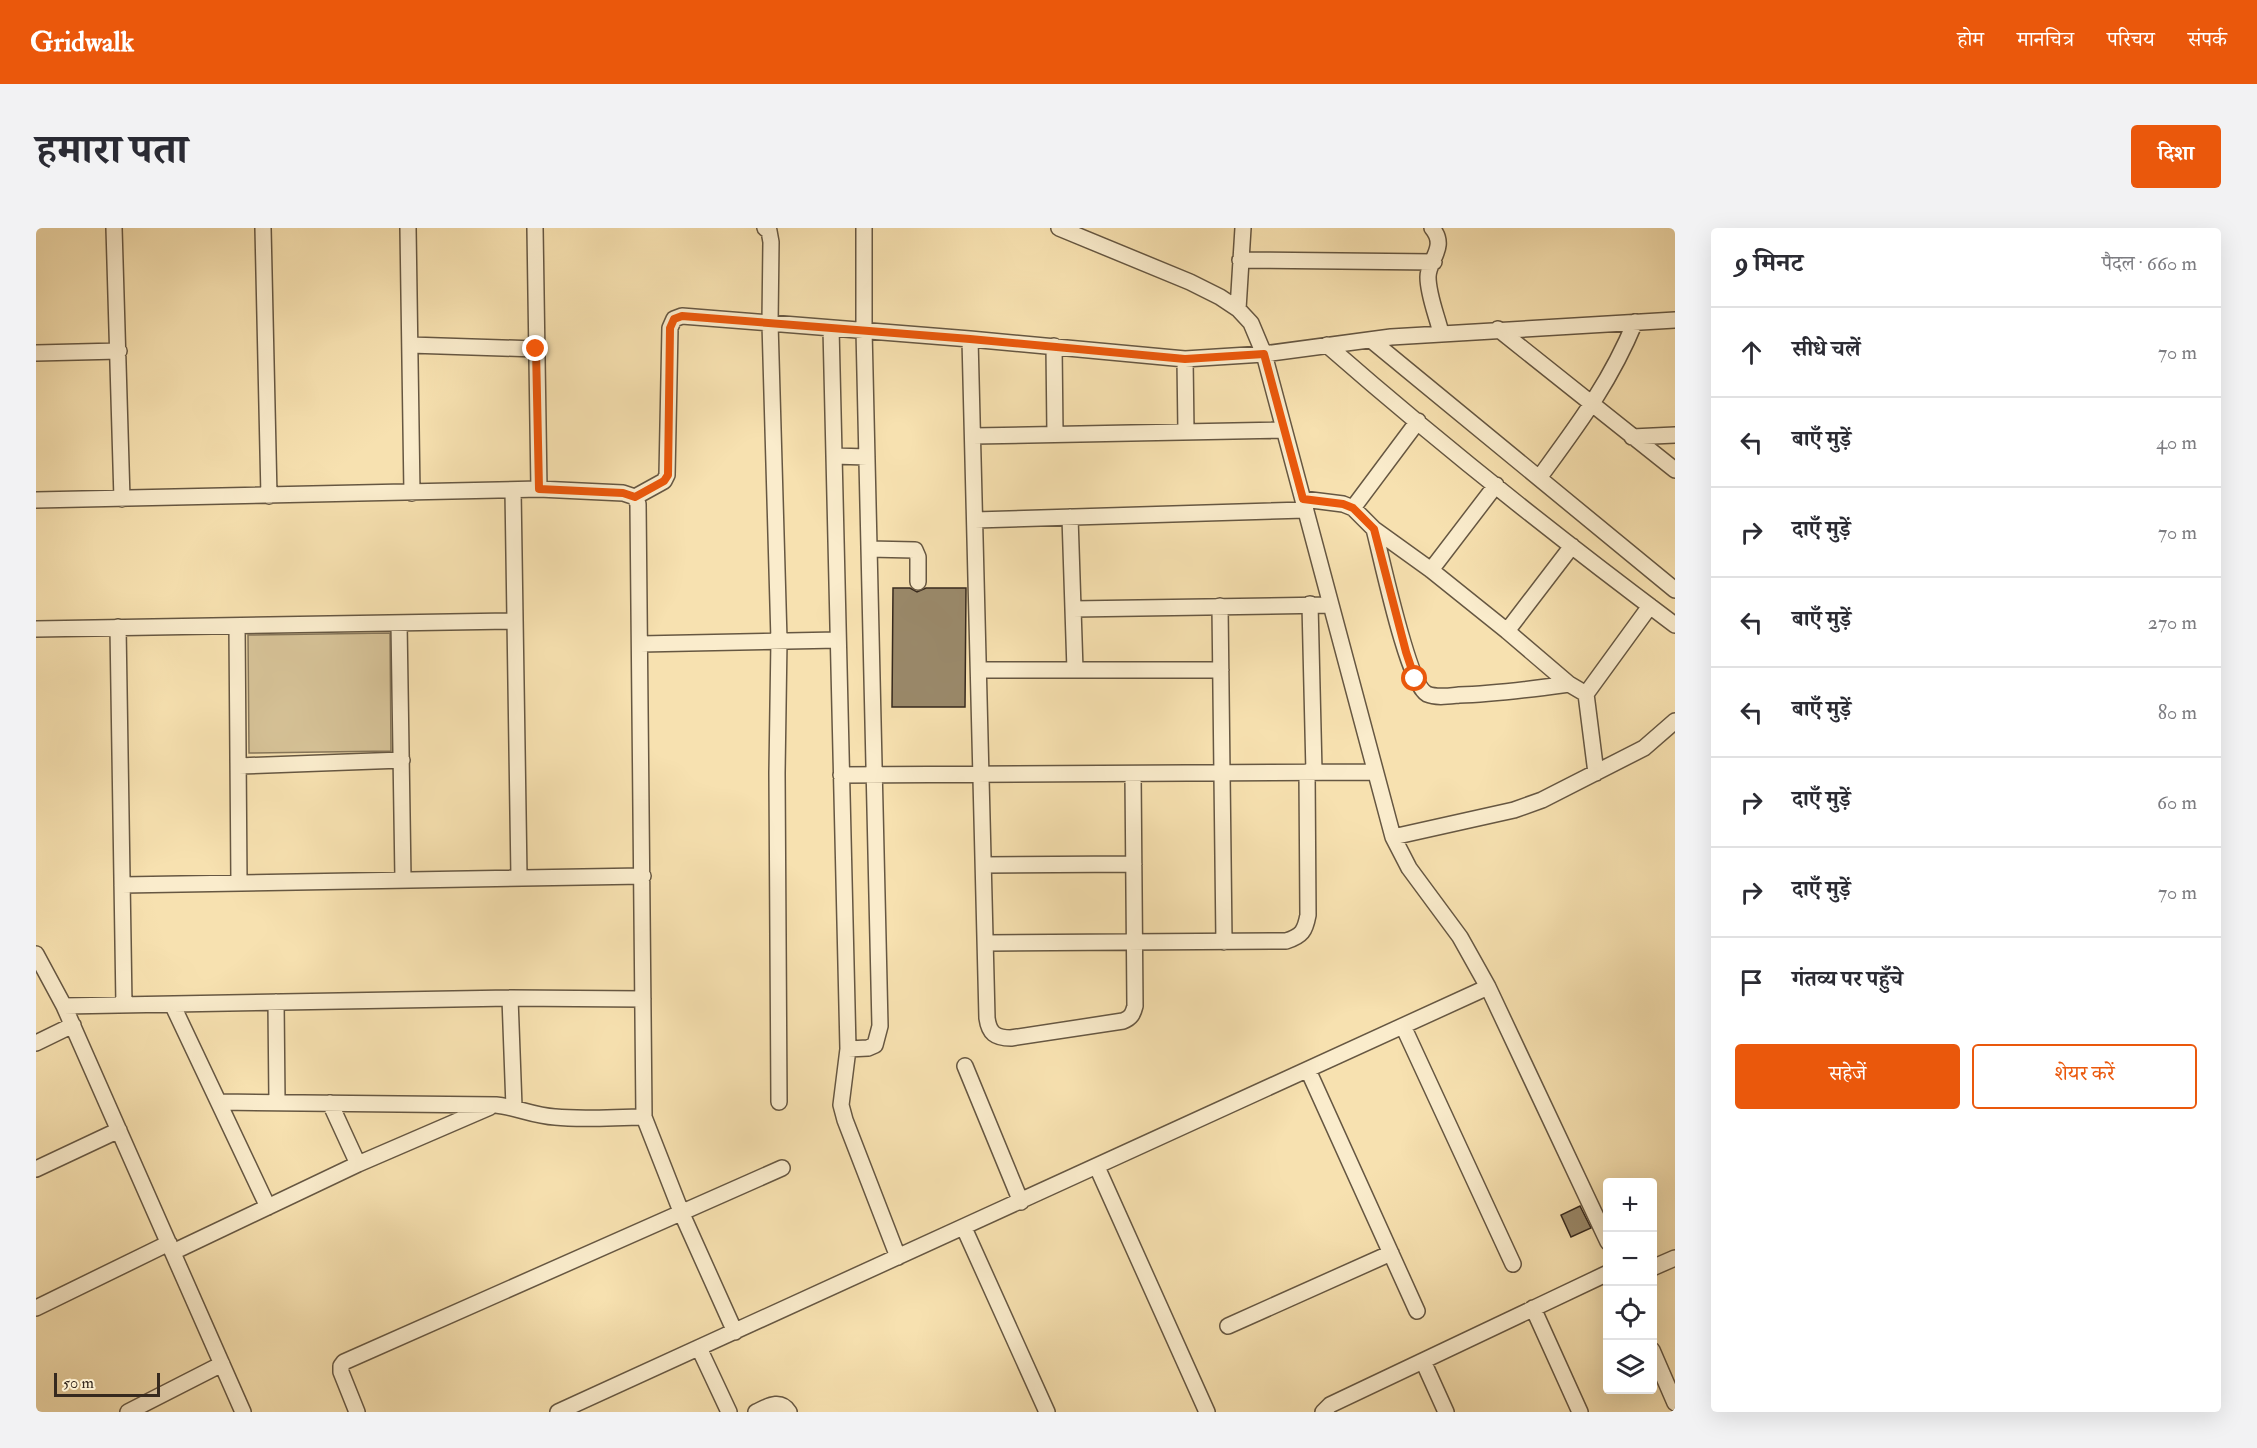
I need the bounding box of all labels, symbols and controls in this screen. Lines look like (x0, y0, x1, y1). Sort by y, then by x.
text: Gridwalk (30, 25, 134, 60)
text: होम (1957, 26, 1984, 53)
text: मानचित्र (2017, 26, 2074, 53)
text: परिचय (2107, 26, 2155, 53)
text: संपर्क (2188, 26, 2227, 53)
text: हमारा पता (36, 124, 188, 176)
button: दिशा (2131, 125, 2221, 188)
text: 9 मिनट (1735, 247, 1803, 279)
text: पैदल · 660 m (2102, 251, 2197, 276)
route end (522, 335, 548, 361)
text: सीधे चलें (1792, 335, 1860, 363)
icon: ahead (1735, 336, 1768, 369)
text: 70 m (2158, 340, 2197, 365)
text: बाएँ मुड़ें (1792, 425, 1851, 453)
icon: left (1735, 426, 1768, 459)
text: 40 m (2156, 430, 2197, 455)
text: दाएँ मुड़ें (1792, 515, 1851, 543)
icon: right (1735, 516, 1768, 549)
text: 70 m (2158, 520, 2197, 545)
text: बाएँ मुड़ें (1792, 605, 1851, 633)
icon: left (1735, 606, 1768, 639)
text: 270 m (2148, 610, 2197, 635)
route start (1401, 665, 1427, 691)
text: बाएँ मुड़ें (1792, 695, 1851, 723)
icon: left (1735, 696, 1768, 729)
text: 80 m (2158, 700, 2197, 725)
text: दाएँ मुड़ें (1792, 785, 1851, 813)
icon: right (1735, 786, 1768, 819)
text: 60 m (2157, 790, 2197, 815)
text: दाएँ मुड़ें (1792, 875, 1851, 903)
icon: right (1735, 876, 1768, 909)
text: 70 m (2158, 880, 2197, 905)
text: गंतव्य पर पहुँचे (1792, 965, 1903, 993)
icon: arrive (1735, 966, 1768, 999)
button: सहेजें (1735, 1044, 1960, 1109)
button: शेयर करें (1972, 1044, 2197, 1109)
map controls (1603, 1178, 1657, 1394)
button: + (1603, 1178, 1657, 1232)
button: − (1603, 1232, 1657, 1286)
button: locate (1603, 1286, 1657, 1340)
button: layers (1603, 1340, 1657, 1394)
scale bar (54, 1370, 160, 1398)
text: 50 m (63, 1373, 94, 1393)

